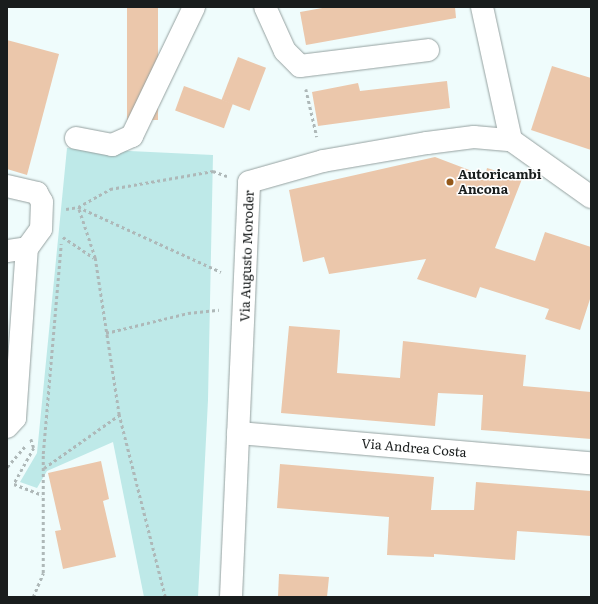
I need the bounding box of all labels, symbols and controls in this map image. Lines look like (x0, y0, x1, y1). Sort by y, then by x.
place label: Autoricambi Ancona (458, 167, 541, 198)
marker: Autoricambi Ancona (445, 177, 455, 187)
street label: Via Augusto Moroder (237, 190, 257, 322)
street label: Via Andrea Costa (361, 436, 467, 460)

